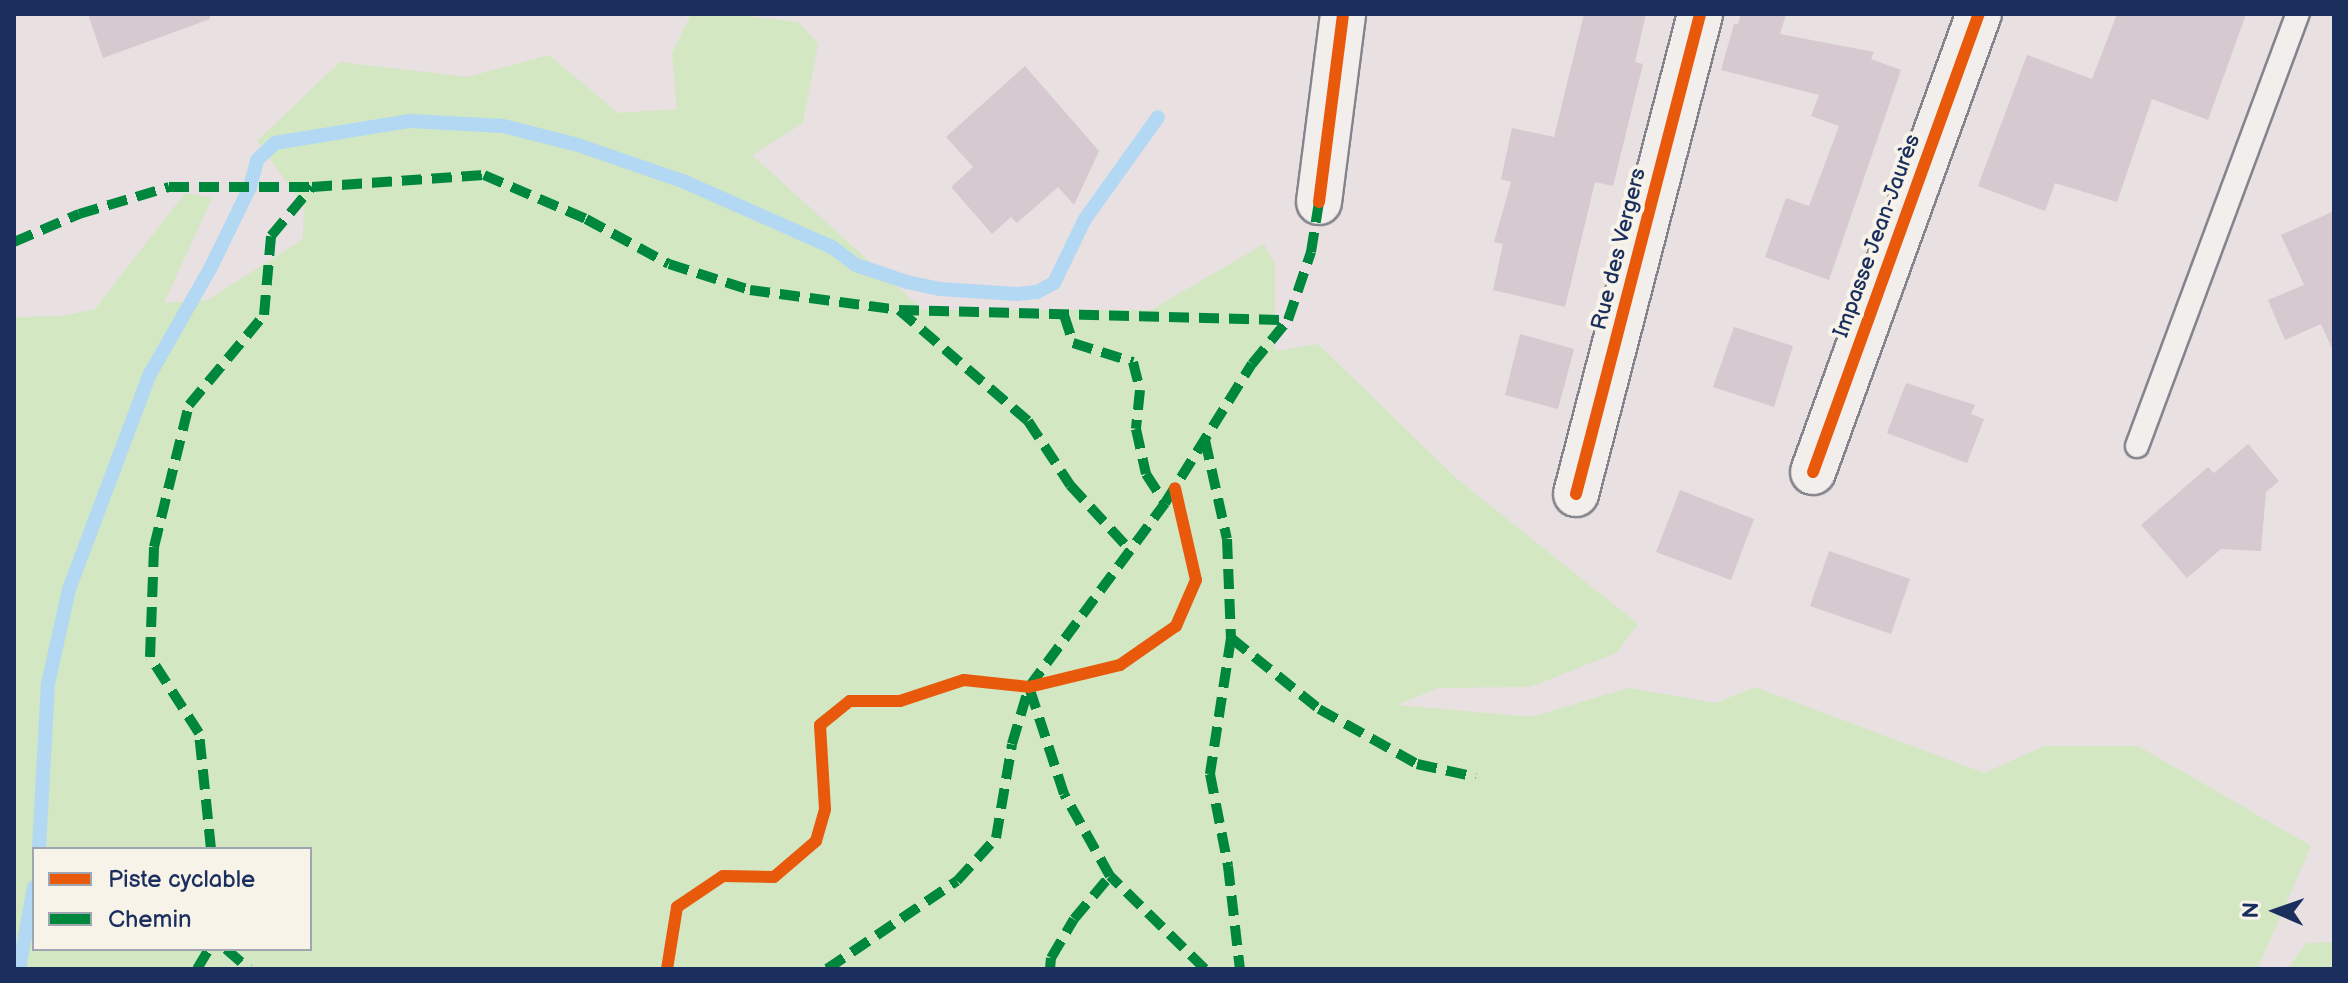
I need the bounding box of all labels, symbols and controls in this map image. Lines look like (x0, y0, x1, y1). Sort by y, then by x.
street label: Impasse Jean-Jaurès (1828, 130, 1926, 342)
street label: Rue des Vergers (1586, 165, 1652, 333)
legend (32, 847, 312, 951)
text: Piste cyclable (108, 865, 255, 894)
north arrow (2236, 871, 2316, 951)
text: N (2238, 901, 2265, 919)
text: Chemin (108, 905, 192, 934)

